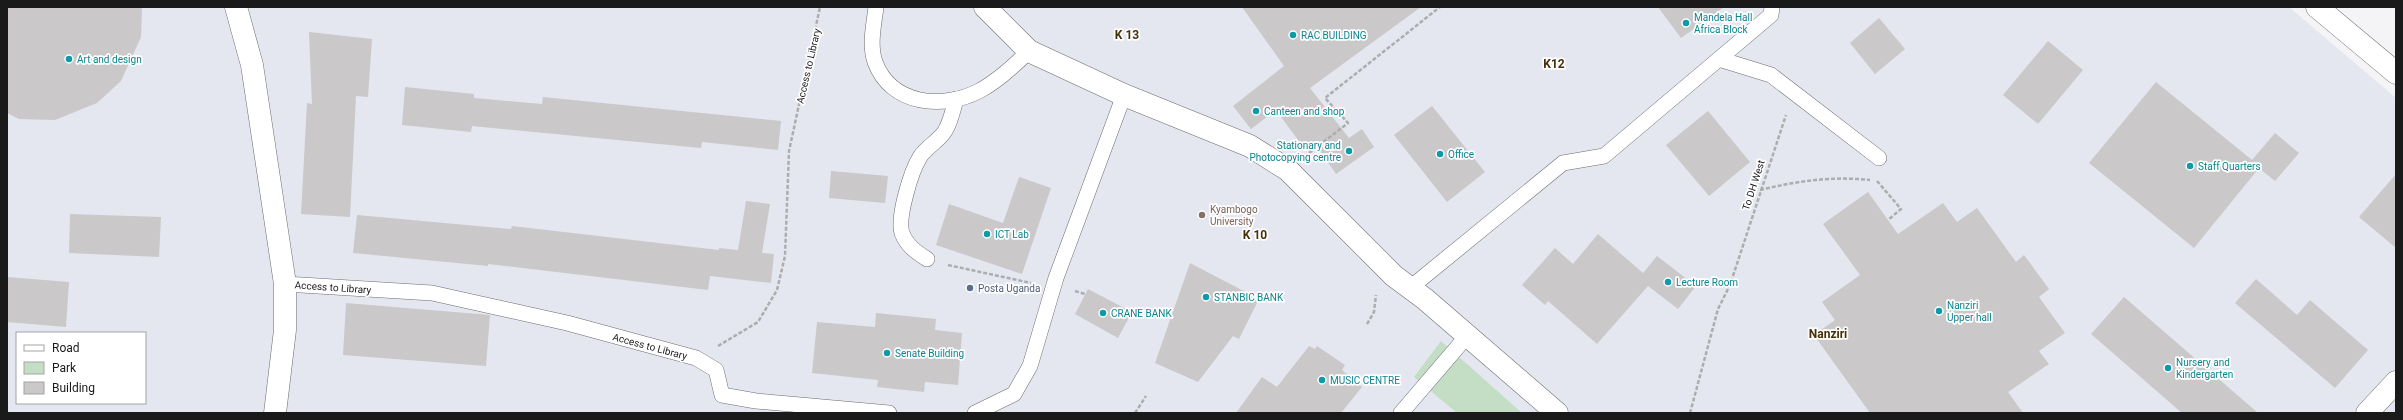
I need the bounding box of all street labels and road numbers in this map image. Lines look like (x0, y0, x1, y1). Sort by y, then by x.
street label: Access to Library (794, 27, 823, 105)
street label: To DH West (1740, 159, 1767, 212)
street label: Access to Library (294, 279, 372, 296)
street label: Access to Library (611, 331, 689, 362)

